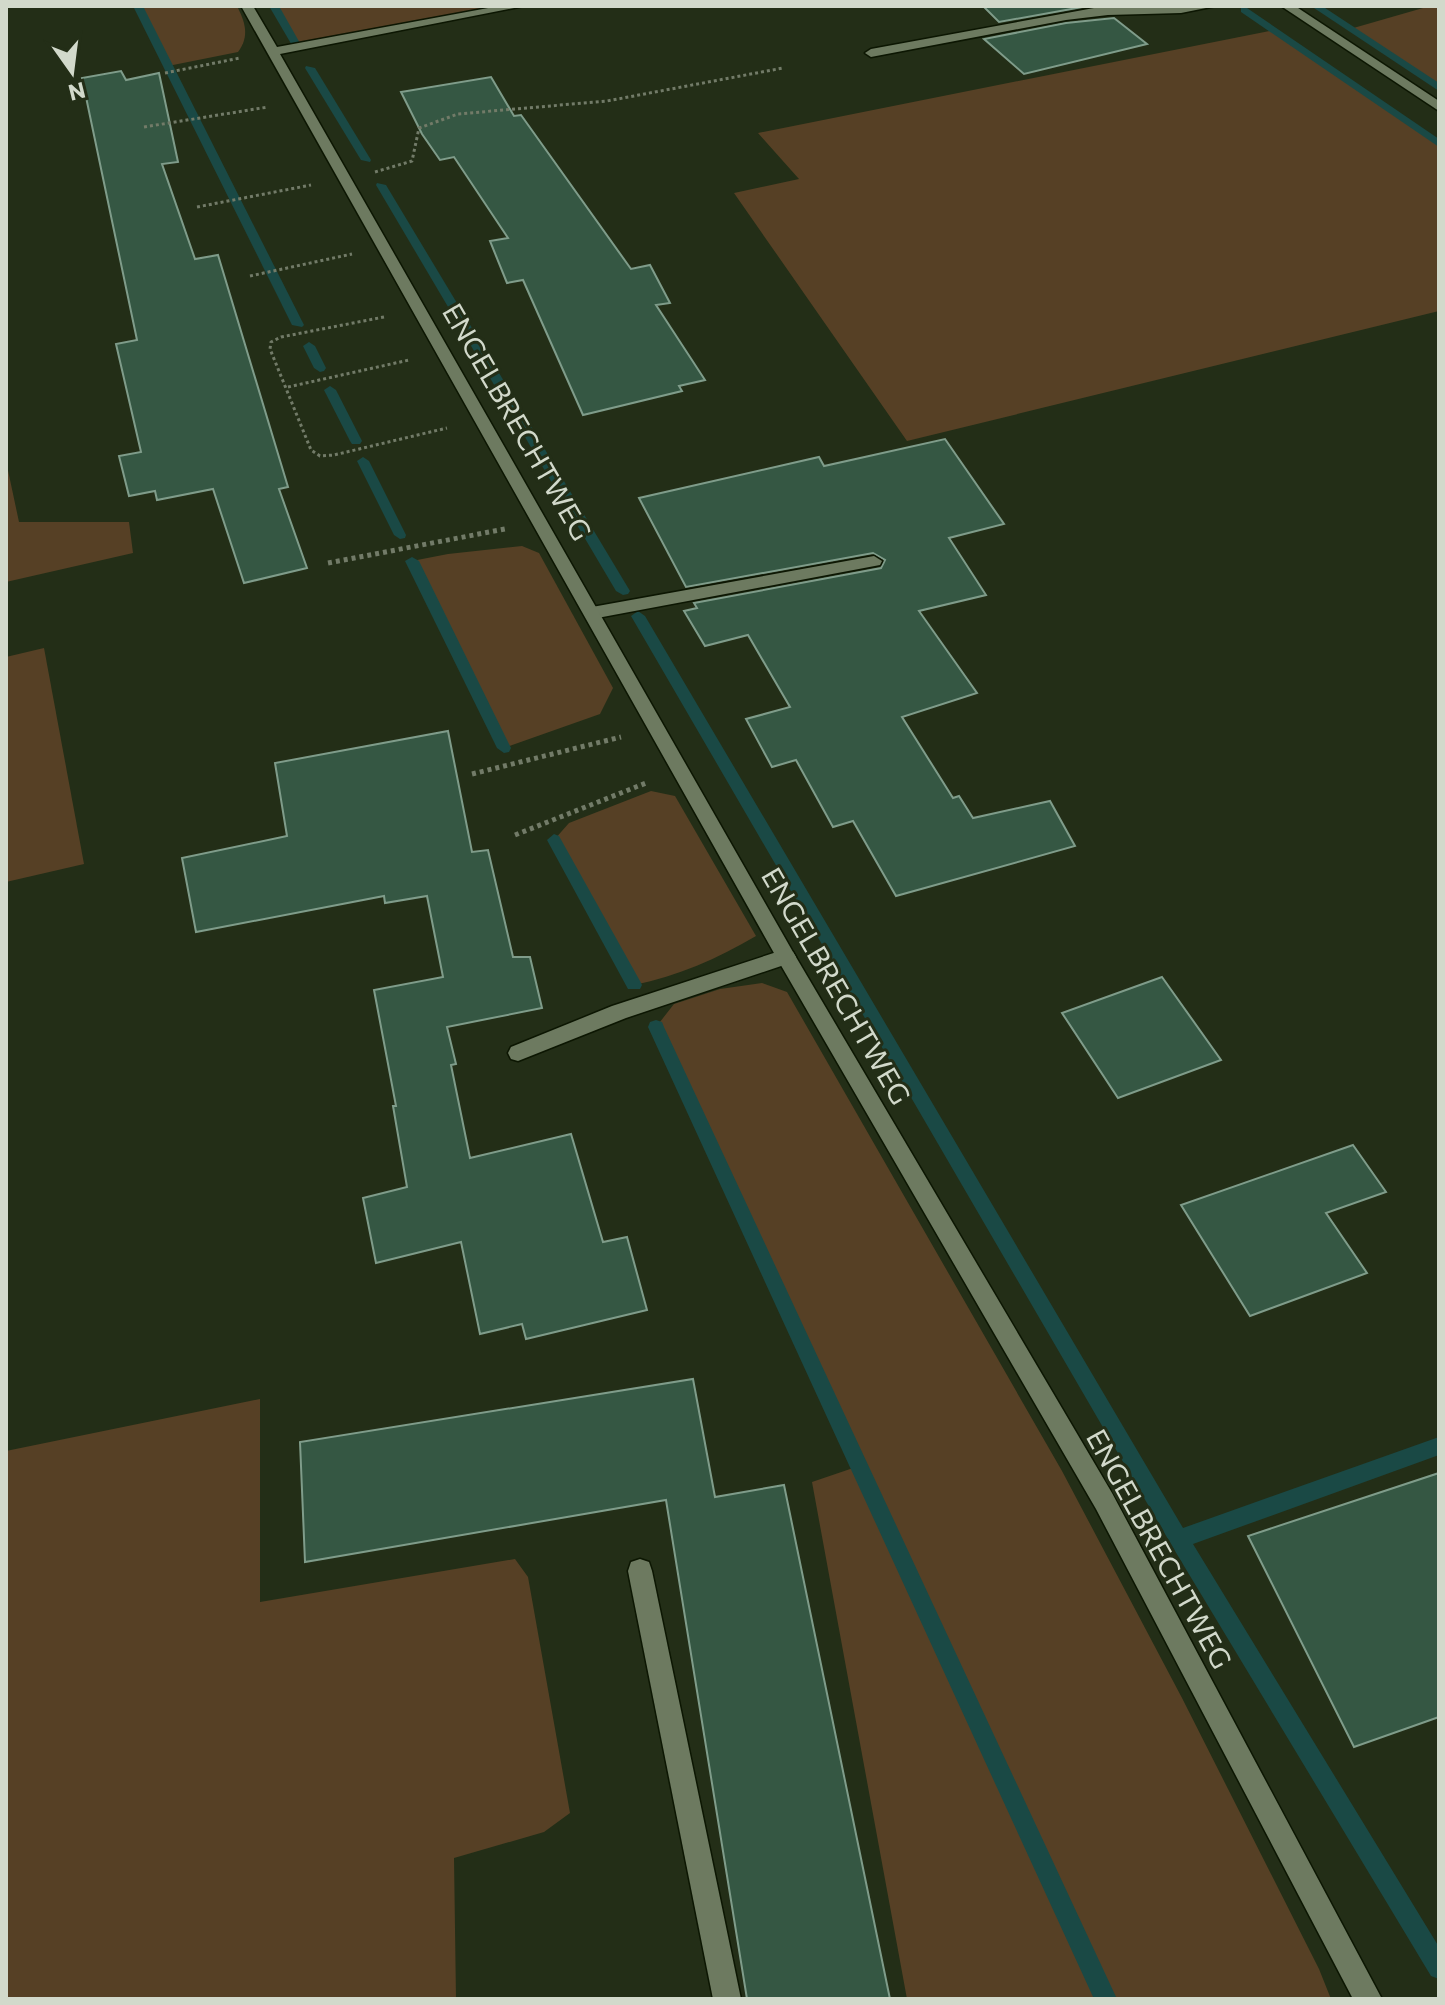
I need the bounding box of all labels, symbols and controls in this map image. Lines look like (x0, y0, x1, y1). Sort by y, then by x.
north arrow (32, 32, 112, 112)
text: N (66, 77, 88, 107)
street label: ENGELBRECHTWEG (436, 297, 600, 546)
street label: ENGELBRECHTWEG (755, 861, 919, 1110)
street label: ENGELBRECHTWEG (1080, 1423, 1240, 1674)

